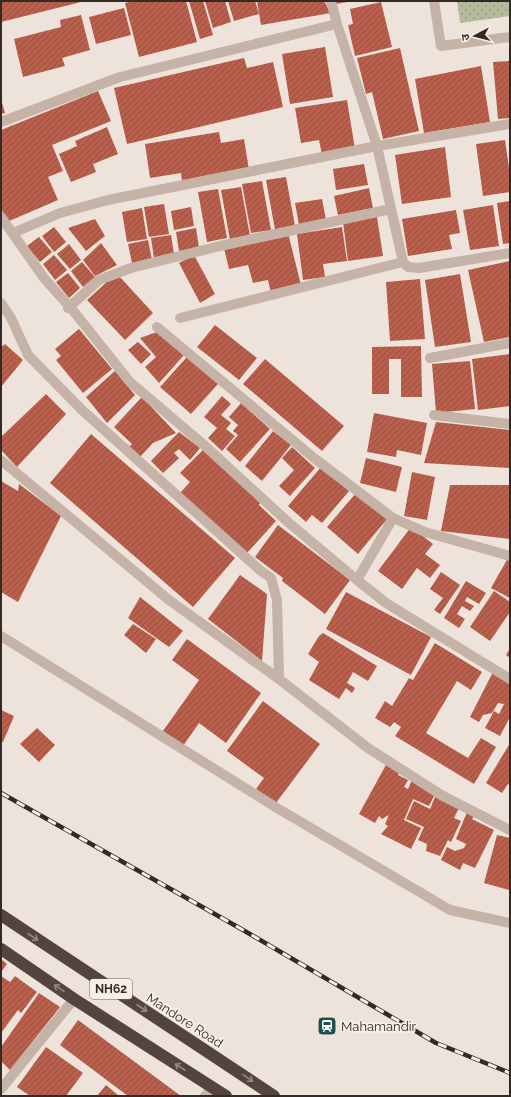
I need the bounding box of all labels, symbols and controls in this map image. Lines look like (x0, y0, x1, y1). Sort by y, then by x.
north arrow (455, 16, 495, 56)
text: उ (459, 33, 472, 41)
one-way arrow (27, 934, 39, 942)
road number: NH62 (90, 979, 132, 999)
one-way arrow (54, 984, 65, 992)
street label: Mandore Road (144, 990, 226, 1051)
one-way arrow (136, 1005, 148, 1013)
station icon: Mahamandir (316, 1015, 338, 1037)
place label: Mahamandir (341, 1019, 417, 1034)
one-way arrow (174, 1062, 186, 1070)
one-way arrow (243, 1074, 254, 1082)

